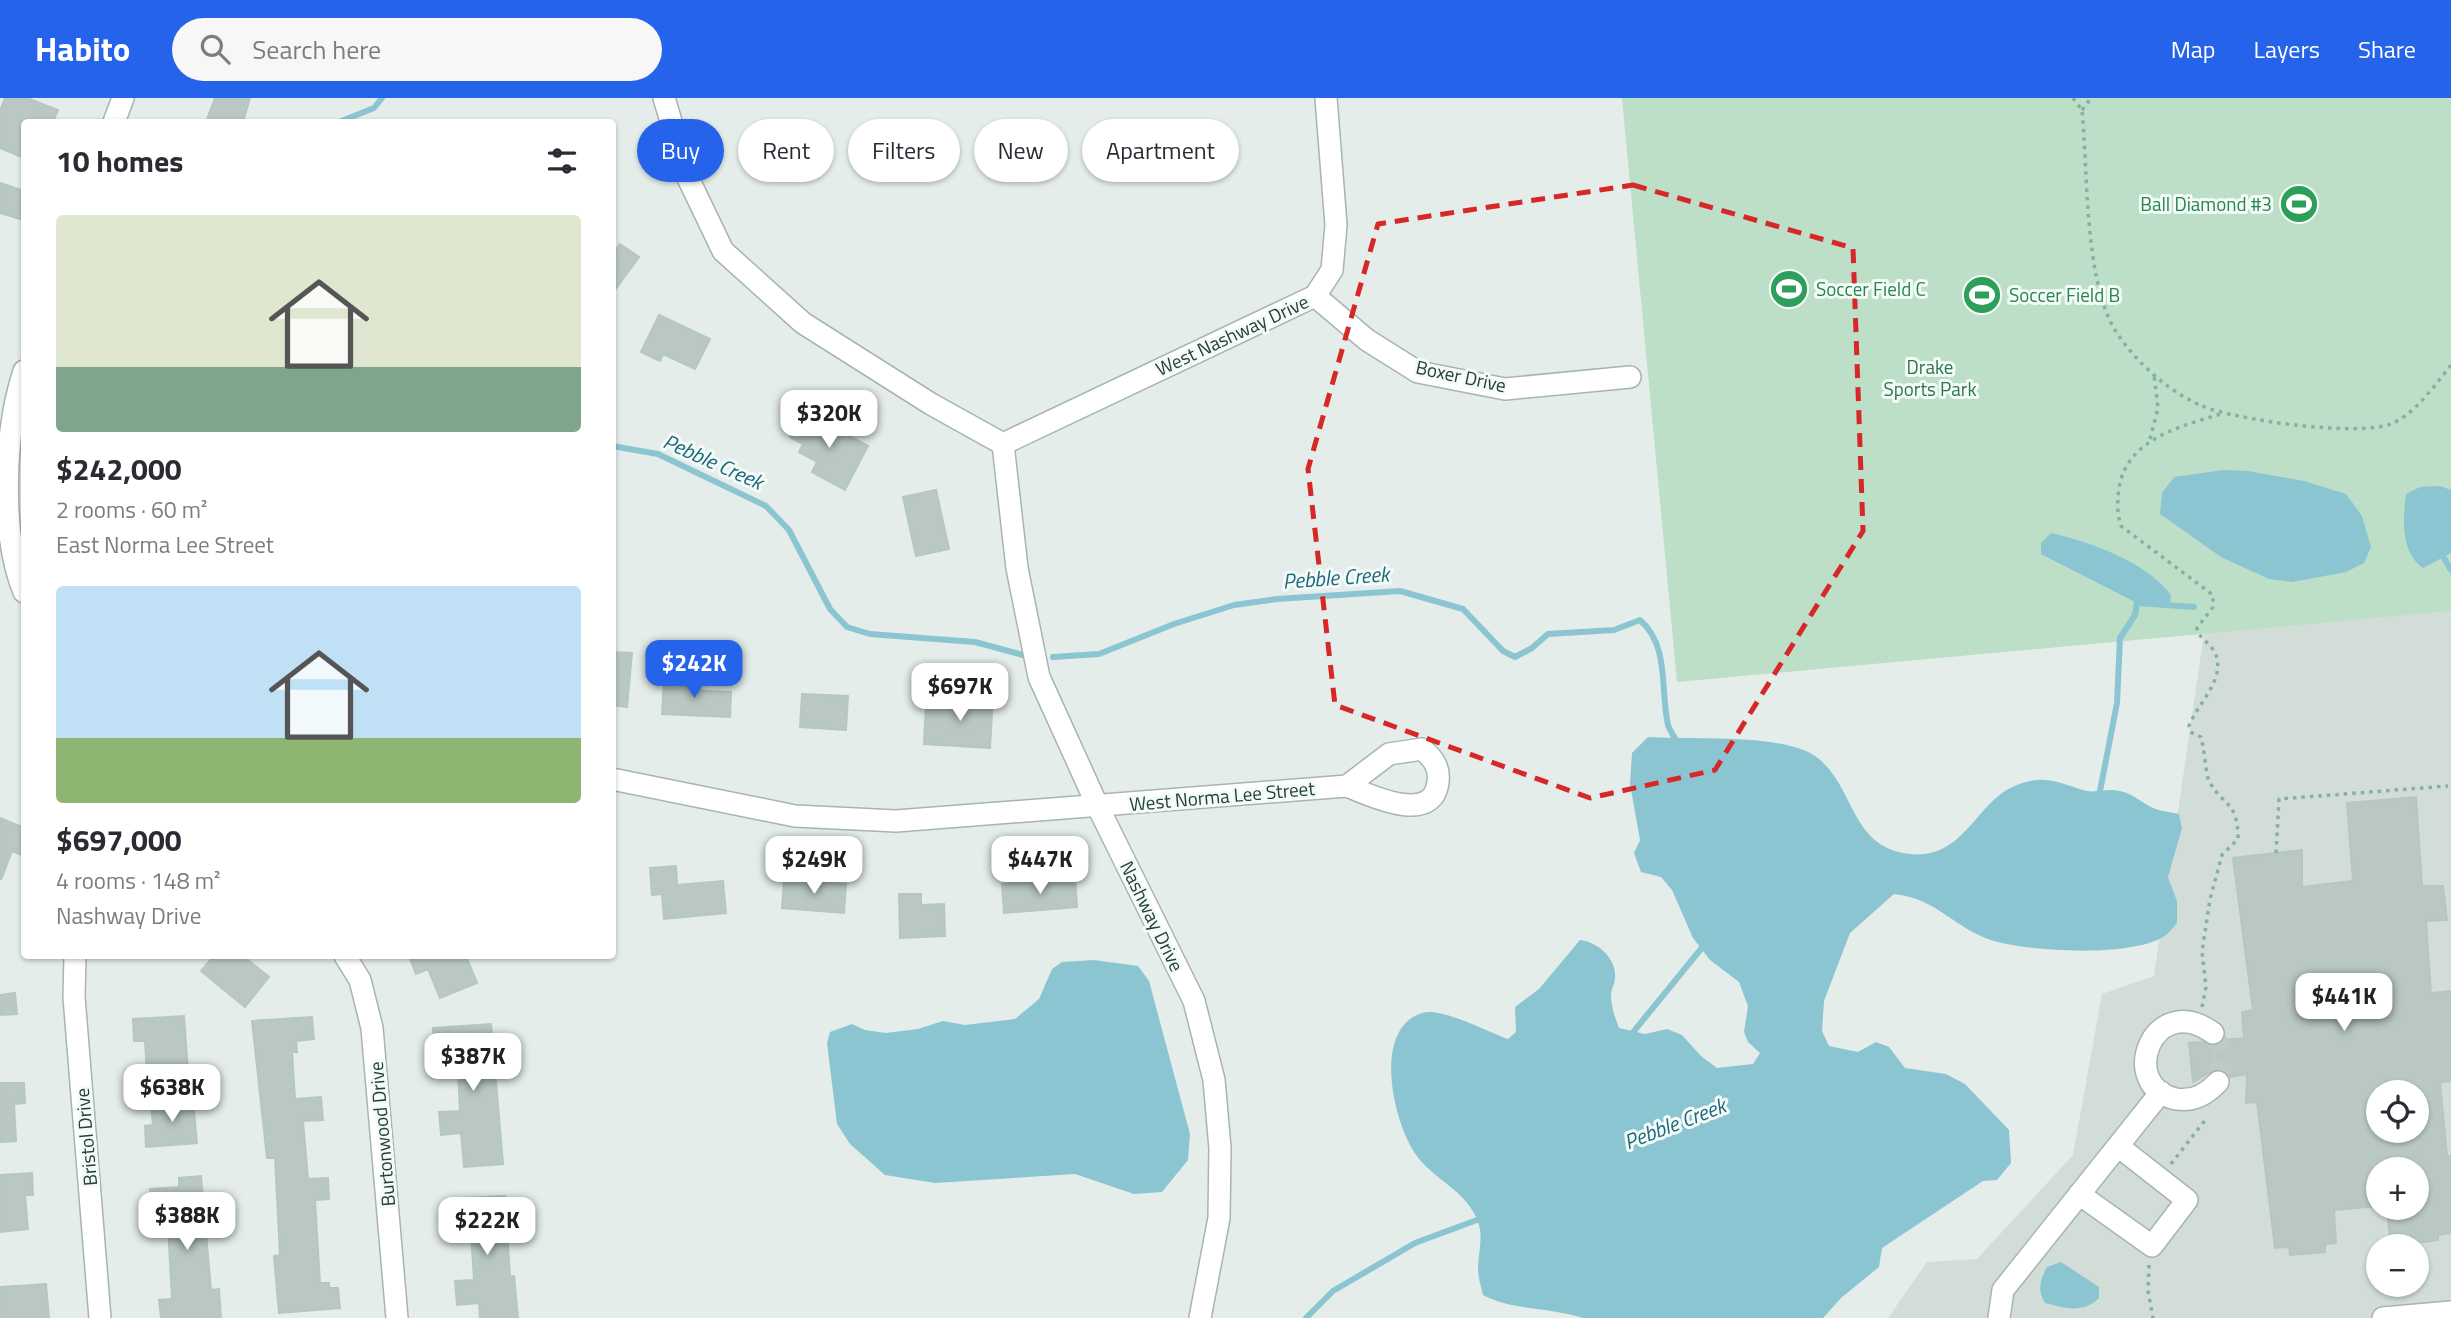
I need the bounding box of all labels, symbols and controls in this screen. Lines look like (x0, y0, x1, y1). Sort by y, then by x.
search box (172, 18, 662, 81)
text: Habito (35, 24, 130, 74)
icon: search (196, 30, 234, 68)
text: Search here (252, 30, 381, 69)
text: Map (2171, 31, 2216, 67)
text: Layers (2254, 31, 2320, 67)
text: Share (2358, 31, 2416, 67)
chip: Buy (637, 119, 724, 182)
chip: Rent (738, 119, 834, 182)
chip: Filters (848, 119, 960, 182)
chip: New (974, 119, 1068, 182)
chip: Apartment (1082, 119, 1239, 182)
text: 10 homes (56, 138, 183, 184)
icon: filters (543, 142, 581, 180)
sports icon: Ball Diamond #3 (2278, 183, 2320, 225)
place label: Ball Diamond #3 (2140, 189, 2272, 218)
icon: home (256, 261, 382, 387)
sports icon: Soccer Field C (1768, 268, 1810, 310)
place label: Soccer Field C (1816, 274, 1926, 303)
sports icon: Soccer Field B (1961, 274, 2003, 316)
place label: Soccer Field B (2009, 280, 2120, 309)
street label: West Nashway Drive (1151, 286, 1313, 383)
street label: Boxer Drive (1413, 352, 1509, 399)
park label: Drake Sports Park (1884, 352, 1976, 403)
pin: $320K (780, 390, 878, 450)
text: $320K (796, 395, 862, 430)
water label: Pebble Creek (658, 425, 771, 498)
text: $242,000 (56, 446, 182, 492)
text: 2 rooms · 60 m² (56, 492, 207, 527)
text: East Norma Lee Street (56, 527, 274, 562)
water label: Pebble Creek (1282, 557, 1393, 597)
icon: home (256, 632, 382, 758)
pin: $242K (645, 640, 743, 700)
text: $242K (661, 645, 727, 680)
pin: $697K (911, 664, 1009, 723)
text: $697K (927, 668, 993, 703)
street label: West Norma Lee Street (1128, 773, 1316, 818)
text: $697,000 (56, 817, 182, 863)
pin: $249K (765, 836, 863, 896)
pin: $447K (991, 836, 1089, 896)
text: $249K (781, 841, 847, 876)
text: $447K (1007, 841, 1073, 876)
street label: Nashway Drive (1113, 855, 1192, 976)
text: 4 rooms · 148 m² (56, 863, 220, 898)
text: Nashway Drive (56, 898, 201, 933)
pin: $441K (2295, 974, 2393, 1033)
text: $441K (2311, 978, 2377, 1013)
pin: $387K (424, 1034, 522, 1093)
text: $387K (440, 1038, 506, 1073)
street label: Burtonwood Drive (361, 1060, 402, 1208)
pin: $638K (123, 1065, 221, 1124)
text: $638K (139, 1069, 205, 1104)
map controls (2366, 1080, 2429, 1297)
button: locate (2366, 1080, 2429, 1143)
street label: Bristol Drive (67, 1087, 104, 1187)
water label: Pebble Creek (1619, 1088, 1733, 1157)
button: + (2366, 1157, 2429, 1220)
pin: $388K (138, 1192, 236, 1252)
text: $388K (154, 1197, 220, 1232)
pin: $222K (438, 1198, 536, 1257)
text: $222K (454, 1202, 520, 1237)
button: − (2366, 1234, 2429, 1297)

